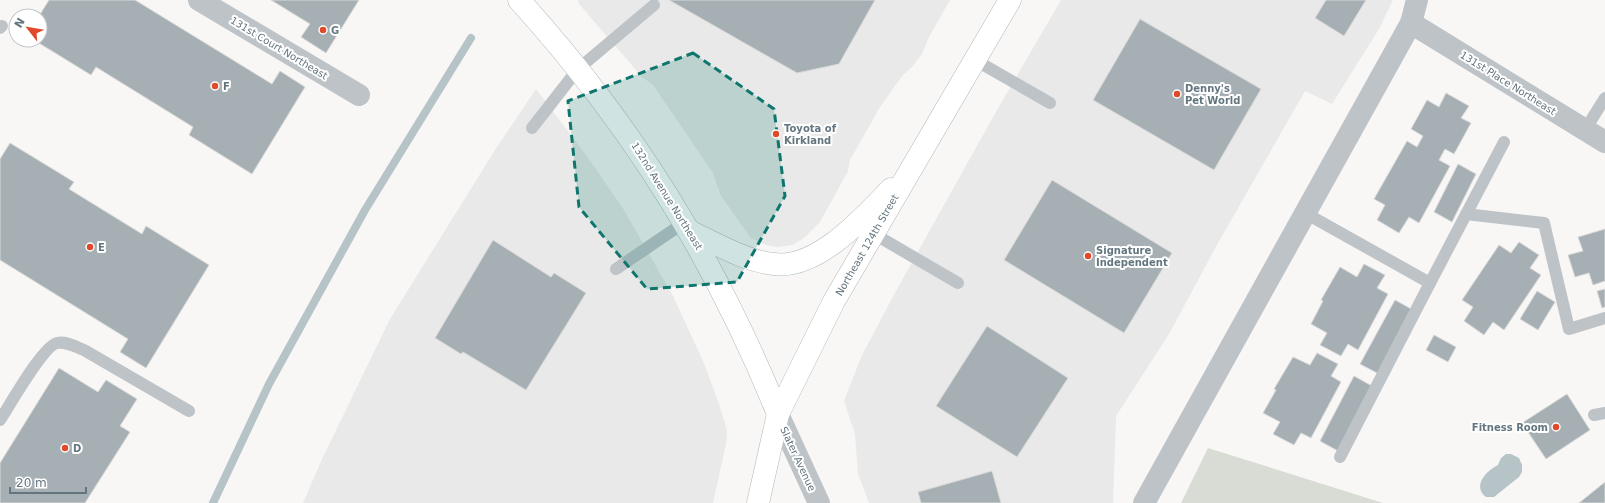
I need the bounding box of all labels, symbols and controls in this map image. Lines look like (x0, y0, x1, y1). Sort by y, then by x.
north arrow (8, 8, 48, 48)
street label: 131st Court Northeast (228, 15, 330, 81)
text: N (12, 16, 28, 30)
marker: G (318, 25, 328, 35)
place label: G (331, 25, 339, 36)
street label: 131st Place Northeast (1458, 49, 1558, 117)
marker: F (210, 81, 220, 91)
place label: F (223, 81, 230, 92)
place label: Denny's Pet World (1185, 83, 1240, 106)
marker: Denny's Pet World (1172, 89, 1182, 99)
place label: Toyota of Kirkland (784, 123, 837, 146)
marker: Toyota of Kirkland (771, 129, 781, 139)
street label: 132nd Avenue Northeast (629, 140, 705, 252)
street label: Northeast 124th Street (833, 192, 901, 298)
marker: E (85, 242, 95, 252)
place label: E (98, 242, 105, 253)
place label: Signature Independent (1096, 245, 1168, 268)
marker: Signature Independent (1083, 251, 1093, 261)
place label: Fitness Room (1472, 422, 1548, 433)
marker: Fitness Room (1551, 422, 1561, 432)
street label: Slater Avenue (778, 425, 818, 493)
marker: D (60, 443, 70, 453)
place label: D (73, 443, 81, 454)
scale bar (10, 469, 86, 495)
text: 20 m (16, 476, 47, 490)

